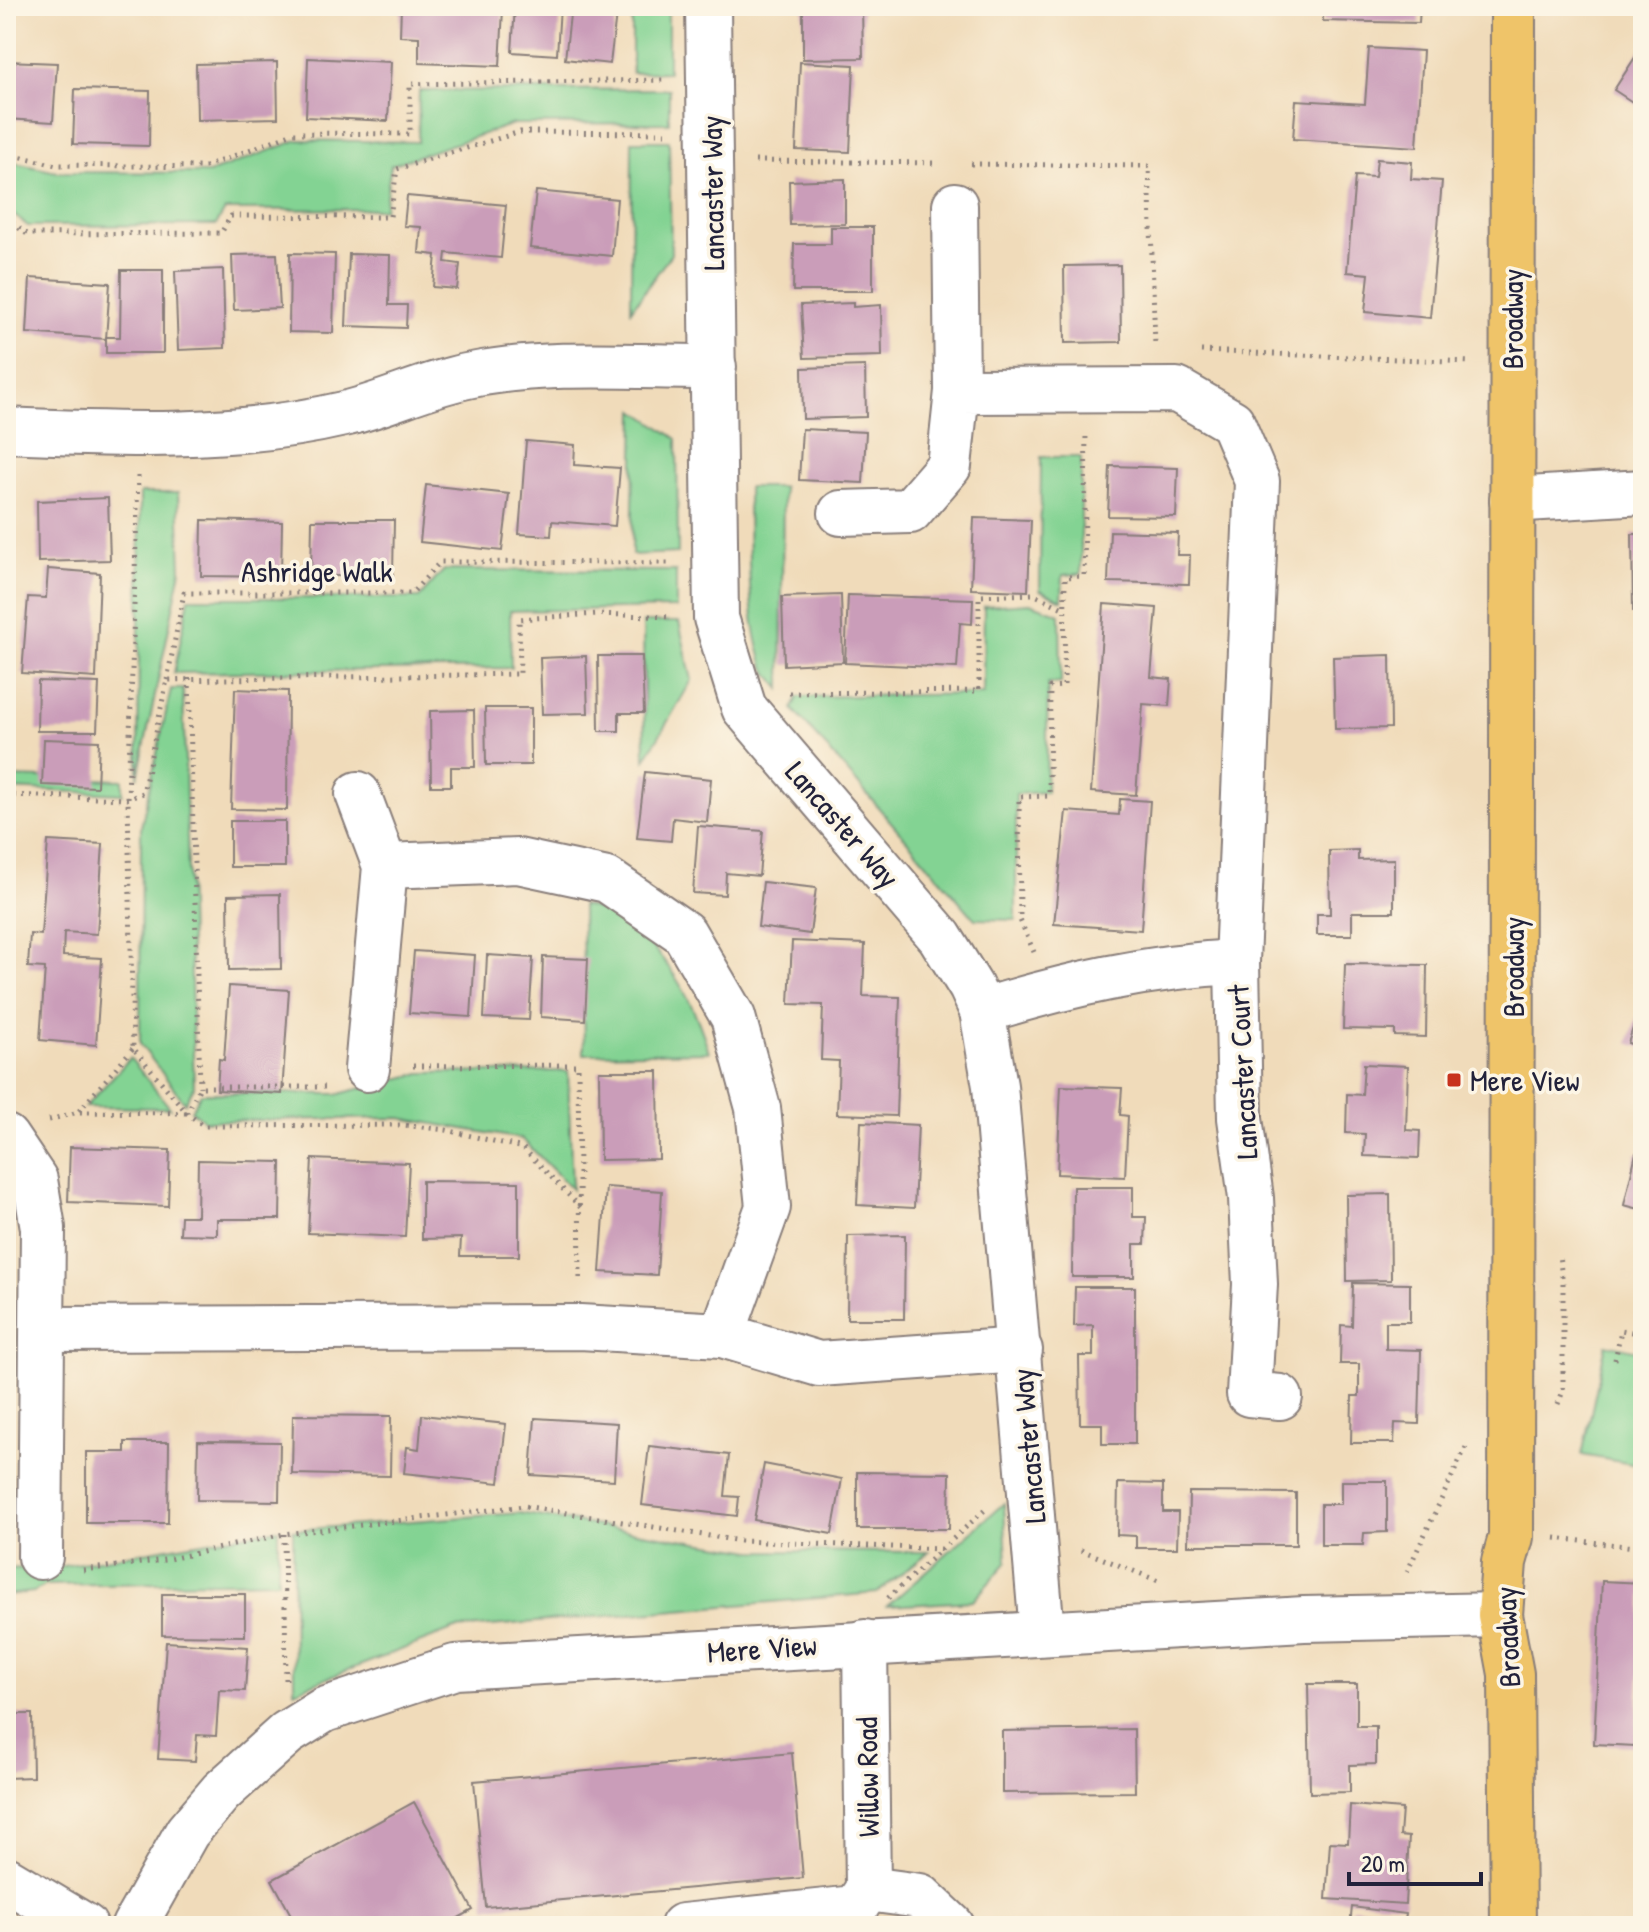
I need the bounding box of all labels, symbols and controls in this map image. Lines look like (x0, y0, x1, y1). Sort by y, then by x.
street label: Lancaster Way (691, 115, 733, 271)
street label: Broadway (1492, 269, 1532, 369)
street label: Ashridge Walk (241, 551, 393, 591)
street label: Lancaster Way (777, 752, 909, 896)
street label: Broadway (1493, 917, 1533, 1017)
street label: Lancaster Court (1217, 983, 1267, 1160)
place label: Mere View (1470, 1060, 1580, 1100)
marker: Mere View (1445, 1071, 1463, 1089)
street label: Lancaster Way (1001, 1367, 1055, 1525)
street label: Broadway (1484, 1586, 1530, 1688)
street label: Mere View (706, 1624, 818, 1672)
street label: Willow Road (846, 1716, 888, 1837)
scale bar (1349, 1836, 1481, 1886)
text: 20 m (1361, 1847, 1405, 1879)

